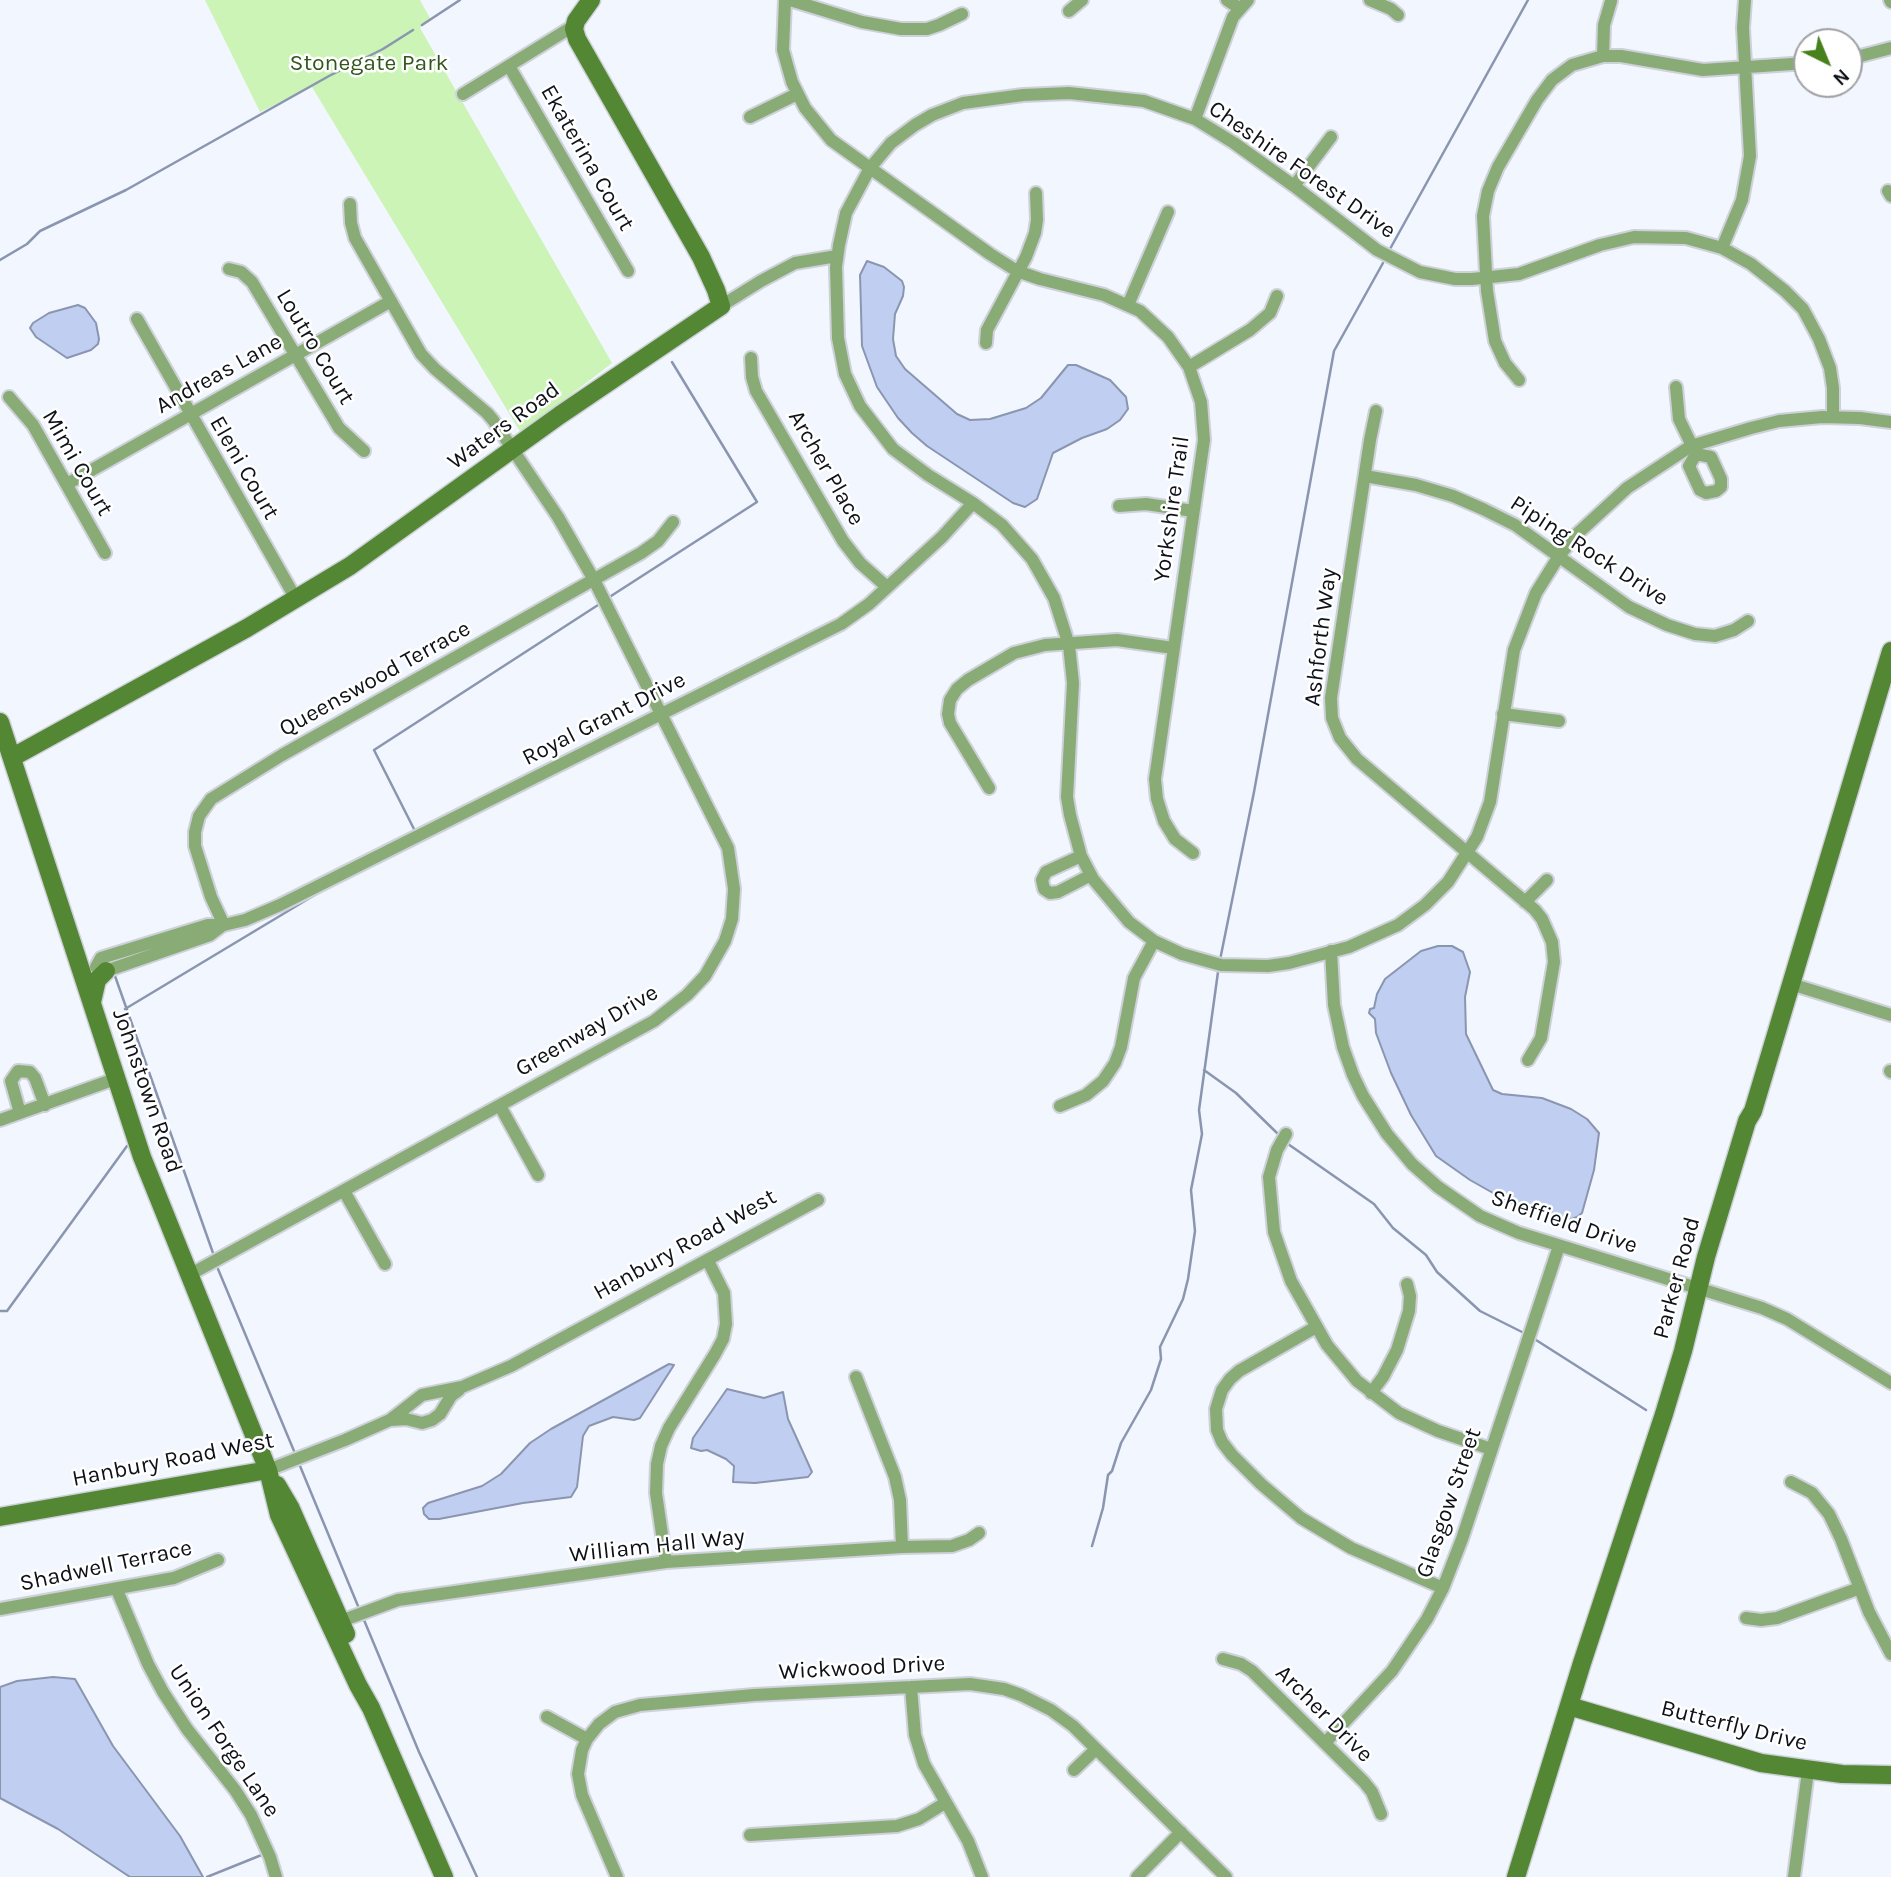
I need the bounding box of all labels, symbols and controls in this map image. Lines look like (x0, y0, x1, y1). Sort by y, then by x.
north arrow (1793, 28, 1863, 98)
park label: Stonegate Park (289, 49, 449, 77)
text: N (1828, 64, 1853, 90)
street label: Ekaterina Court (534, 80, 640, 236)
street label: Cheshire Forest Drive (1203, 95, 1401, 245)
street label: Loutro Court (270, 284, 360, 410)
street label: Andreas Lane (151, 328, 287, 420)
street label: Waters Road (443, 376, 565, 476)
street label: Mimi Court (36, 405, 118, 521)
street label: Archer Place (782, 406, 870, 530)
street label: Eleni Court (203, 411, 285, 525)
street label: Yorkshire Trail (1148, 434, 1196, 584)
street label: Piping Rock Drive (1505, 490, 1673, 612)
street label: Ashforth Way (1299, 566, 1343, 708)
street label: Queenswood Terrace (275, 615, 475, 743)
street label: Royal Grant Drive (518, 666, 690, 772)
street label: Greenway Drive (511, 979, 663, 1083)
street label: Johnstown Road (106, 1005, 188, 1177)
street label: Hanbury Road West (589, 1183, 781, 1307)
street label: Sheffield Drive (1487, 1184, 1641, 1260)
street label: Parker Road (1647, 1214, 1707, 1342)
street label: Glasgow Street (1410, 1424, 1488, 1582)
street label: Hanbury Road West (70, 1427, 276, 1493)
street label: William Hall Way (568, 1523, 746, 1569)
street label: Shadwell Terrace (17, 1534, 195, 1598)
street label: Wickwood Drive (778, 1650, 946, 1686)
street label: Union Forge Lane (163, 1659, 285, 1823)
street label: Archer Drive (1269, 1659, 1379, 1769)
street label: Butterfly Drive (1658, 1694, 1810, 1758)

